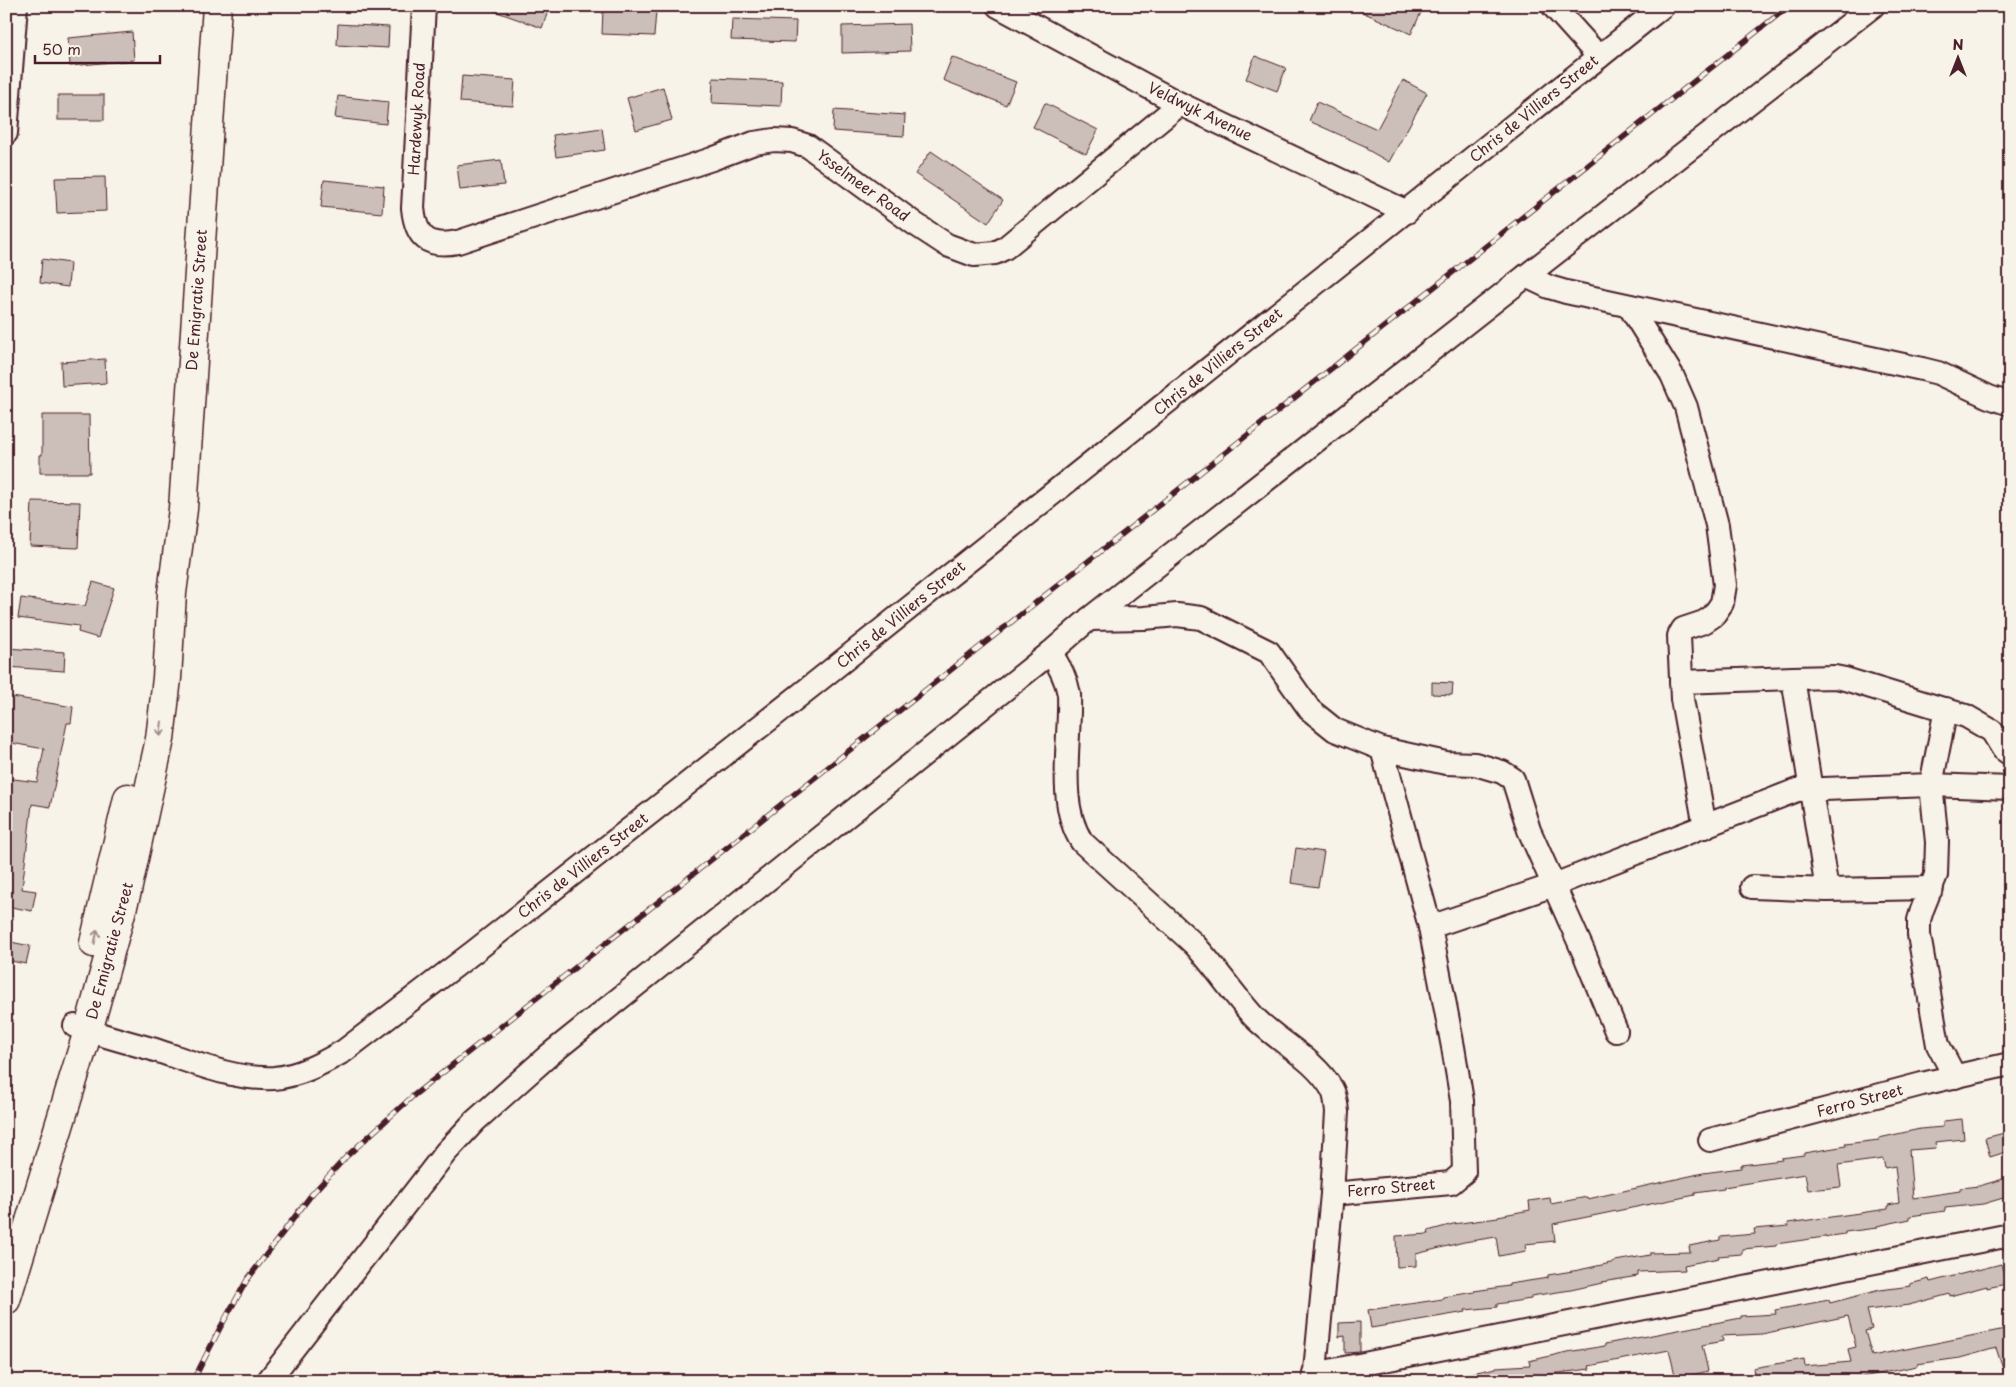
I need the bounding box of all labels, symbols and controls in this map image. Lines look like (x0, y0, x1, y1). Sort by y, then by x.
scale bar (35, 32, 160, 64)
north arrow (1934, 32, 1984, 82)
text: N (1952, 34, 1964, 55)
text: 50 m (42, 37, 81, 60)
street label: Chris de Villiers Street (1464, 48, 1603, 167)
street label: Hardewyk Road (401, 62, 430, 176)
street label: Veldwyk Avenue (1145, 75, 1257, 146)
street label: Ysselmeer Road (813, 143, 915, 226)
street label: De Emigratie Street (179, 228, 212, 371)
street label: Chris de Villiers Street (1148, 301, 1287, 420)
street label: Chris de Villiers Street (831, 554, 970, 673)
one-way arrow (156, 721, 166, 737)
street label: Chris de Villiers Street (512, 806, 652, 923)
street label: De Emigratie Street (79, 879, 138, 1022)
one-way arrow (92, 929, 101, 945)
street label: Ferro Street (1814, 1077, 1905, 1122)
street label: Ferro Street (1346, 1171, 1436, 1202)

